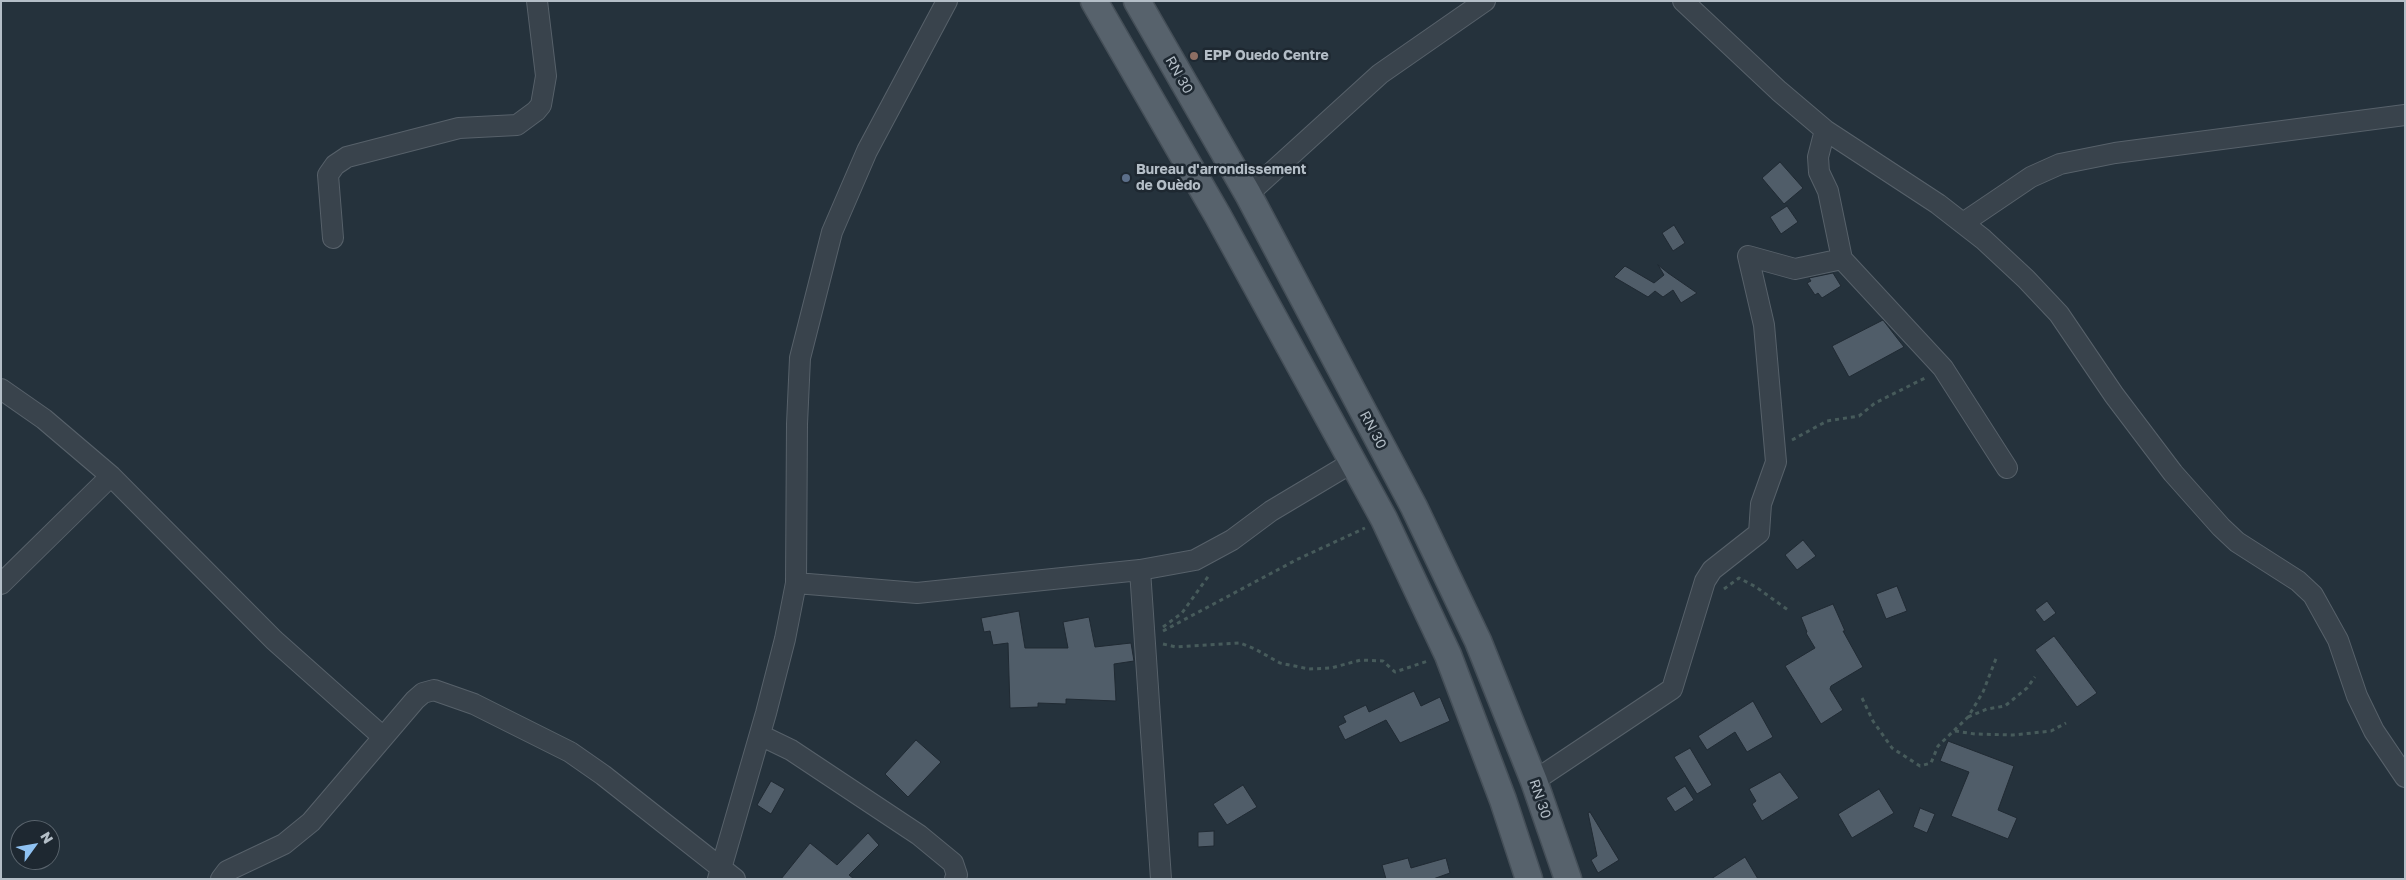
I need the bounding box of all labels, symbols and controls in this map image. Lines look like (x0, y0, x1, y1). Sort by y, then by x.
place label: EPP Ouedo Centre (1204, 48, 1329, 64)
marker: EPP Ouedo Centre (1188, 50, 1200, 62)
street label: RN 30 (1162, 53, 1196, 97)
place label: Bureau d'arrondissement de Ouèdo (1136, 162, 1306, 194)
marker: Bureau d'arrondissement de Ouèdo (1120, 172, 1132, 184)
street label: RN 30 (1356, 408, 1390, 452)
street label: RN 30 (1525, 777, 1555, 821)
north arrow (10, 820, 60, 870)
text: N (37, 828, 57, 846)

